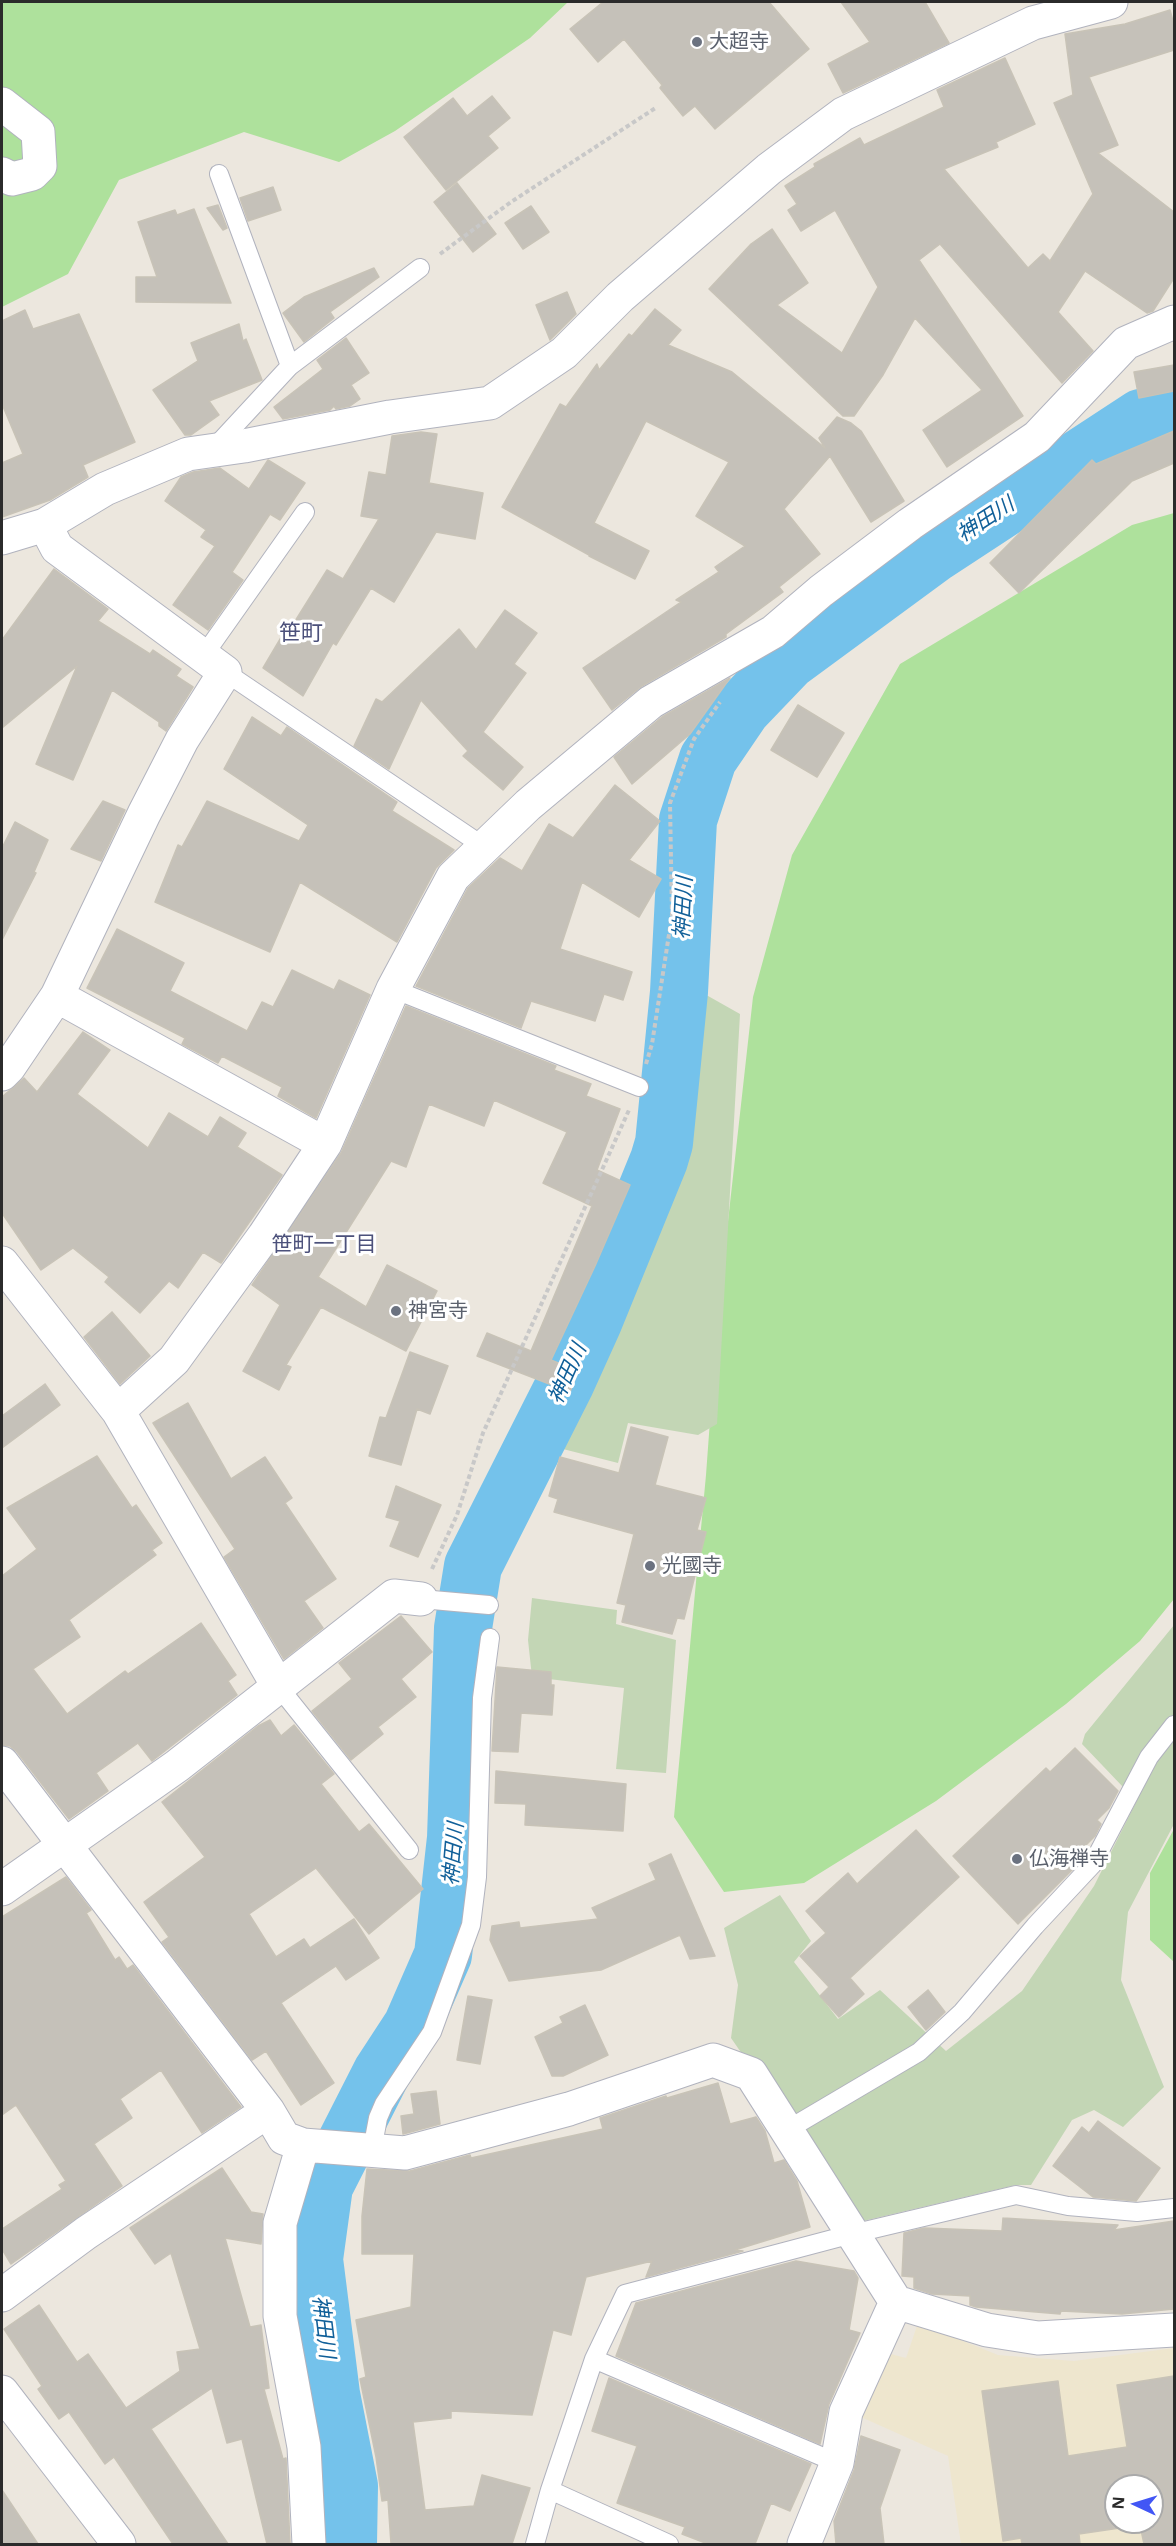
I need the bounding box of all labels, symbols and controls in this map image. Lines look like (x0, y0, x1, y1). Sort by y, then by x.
place label: 大超寺 (709, 30, 769, 54)
marker: 大超寺 (690, 35, 704, 49)
water label: 神田川 (953, 492, 1019, 548)
district label: 笹町 (279, 621, 323, 647)
water label: 神田川 (670, 876, 698, 940)
district label: 笹町一丁目 (272, 1232, 376, 1258)
place label: 神宮寺 (408, 1299, 468, 1323)
marker: 神宮寺 (389, 1304, 403, 1318)
water label: 神田川 (544, 1340, 592, 1408)
place label: 光國寺 (662, 1554, 722, 1578)
marker: 光國寺 (643, 1559, 657, 1573)
water label: 神田川 (439, 1822, 469, 1886)
place label: 仏海禅寺 (1029, 1847, 1109, 1871)
marker: 仏海禅寺 (1010, 1852, 1024, 1866)
water label: 神田川 (307, 2294, 339, 2360)
north arrow (1104, 2474, 1164, 2534)
text: N (1107, 2496, 1129, 2510)

